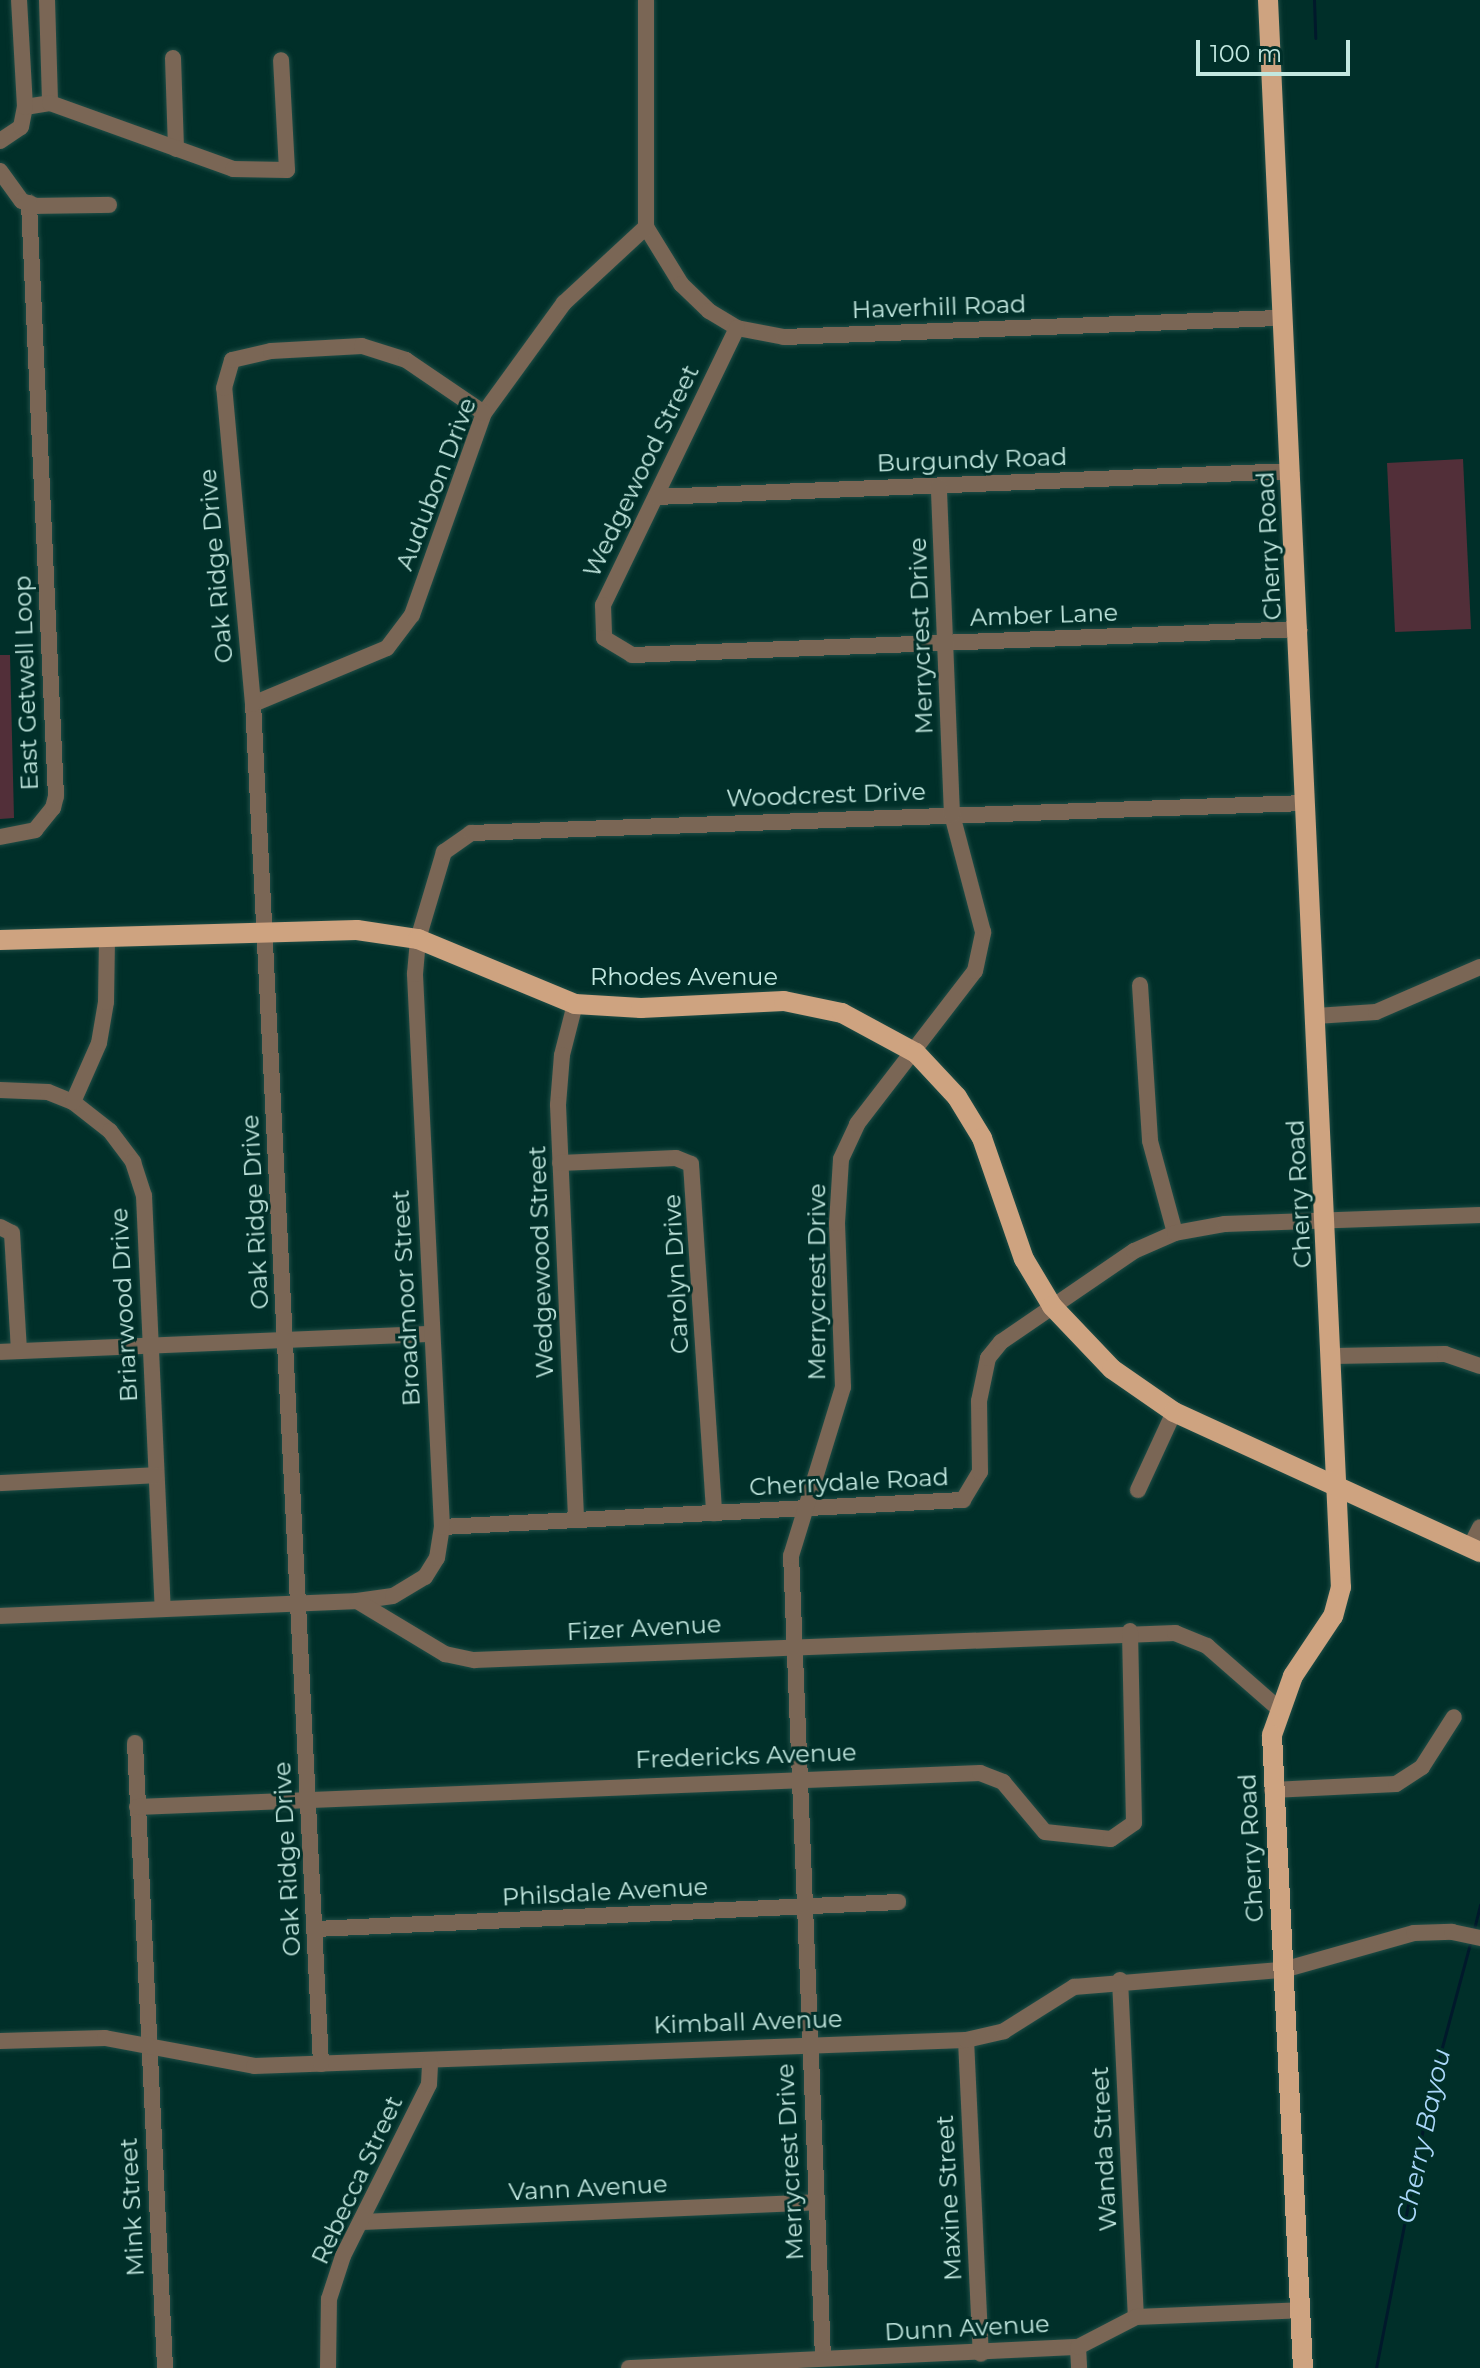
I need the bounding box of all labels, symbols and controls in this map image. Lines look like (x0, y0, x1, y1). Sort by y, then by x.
scale bar (1200, 24, 1354, 74)
text: 100 m (1210, 39, 1282, 68)
street label: Haverhill Road (851, 290, 1027, 324)
street label: Wedgewood Street (577, 360, 705, 582)
street label: Audubon Drive (390, 394, 482, 574)
street label: Burgundy Road (876, 442, 1068, 478)
street label: Oak Ridge Drive (193, 468, 239, 664)
street label: Cherry Road (1251, 471, 1287, 621)
street label: Merrycrest Drive (903, 537, 939, 735)
street label: East Getwell Loop (8, 575, 44, 791)
street label: Amber Lane (969, 598, 1119, 632)
street label: Woodcrest Drive (726, 777, 926, 813)
street label: Rhodes Avenue (590, 963, 778, 991)
street label: Oak Ridge Drive (236, 1114, 274, 1310)
street label: Cherry Road (1281, 1119, 1317, 1269)
street label: Wedgewood Street (523, 1145, 559, 1379)
street label: Merrycrest Drive (803, 1184, 831, 1380)
street label: Broadmoor Street (386, 1189, 426, 1407)
street label: Carolyn Drive (657, 1193, 695, 1355)
street label: Briarwood Drive (105, 1207, 143, 1403)
street label: Cherrydale Road (749, 1462, 949, 1502)
street label: Fizer Avenue (566, 1610, 722, 1646)
street label: Fredericks Avenue (635, 1738, 857, 1774)
street label: Oak Ridge Drive (268, 1761, 306, 1957)
street label: Cherry Road (1233, 1773, 1269, 1923)
street label: Philsdale Avenue (501, 1872, 709, 1912)
street label: Kimball Avenue (653, 2004, 843, 2040)
water label: Cherry Bayou (1390, 2046, 1458, 2226)
street label: Merrycrest Drive (770, 2063, 810, 2261)
street label: Wanda Street (1085, 2066, 1123, 2232)
street label: Rebecca Street (305, 2091, 409, 2269)
street label: Maxine Street (930, 2114, 968, 2282)
street label: Mink Street (114, 2137, 150, 2277)
street label: Vann Avenue (508, 2169, 668, 2207)
street label: Dunn Avenue (884, 2309, 1050, 2347)

